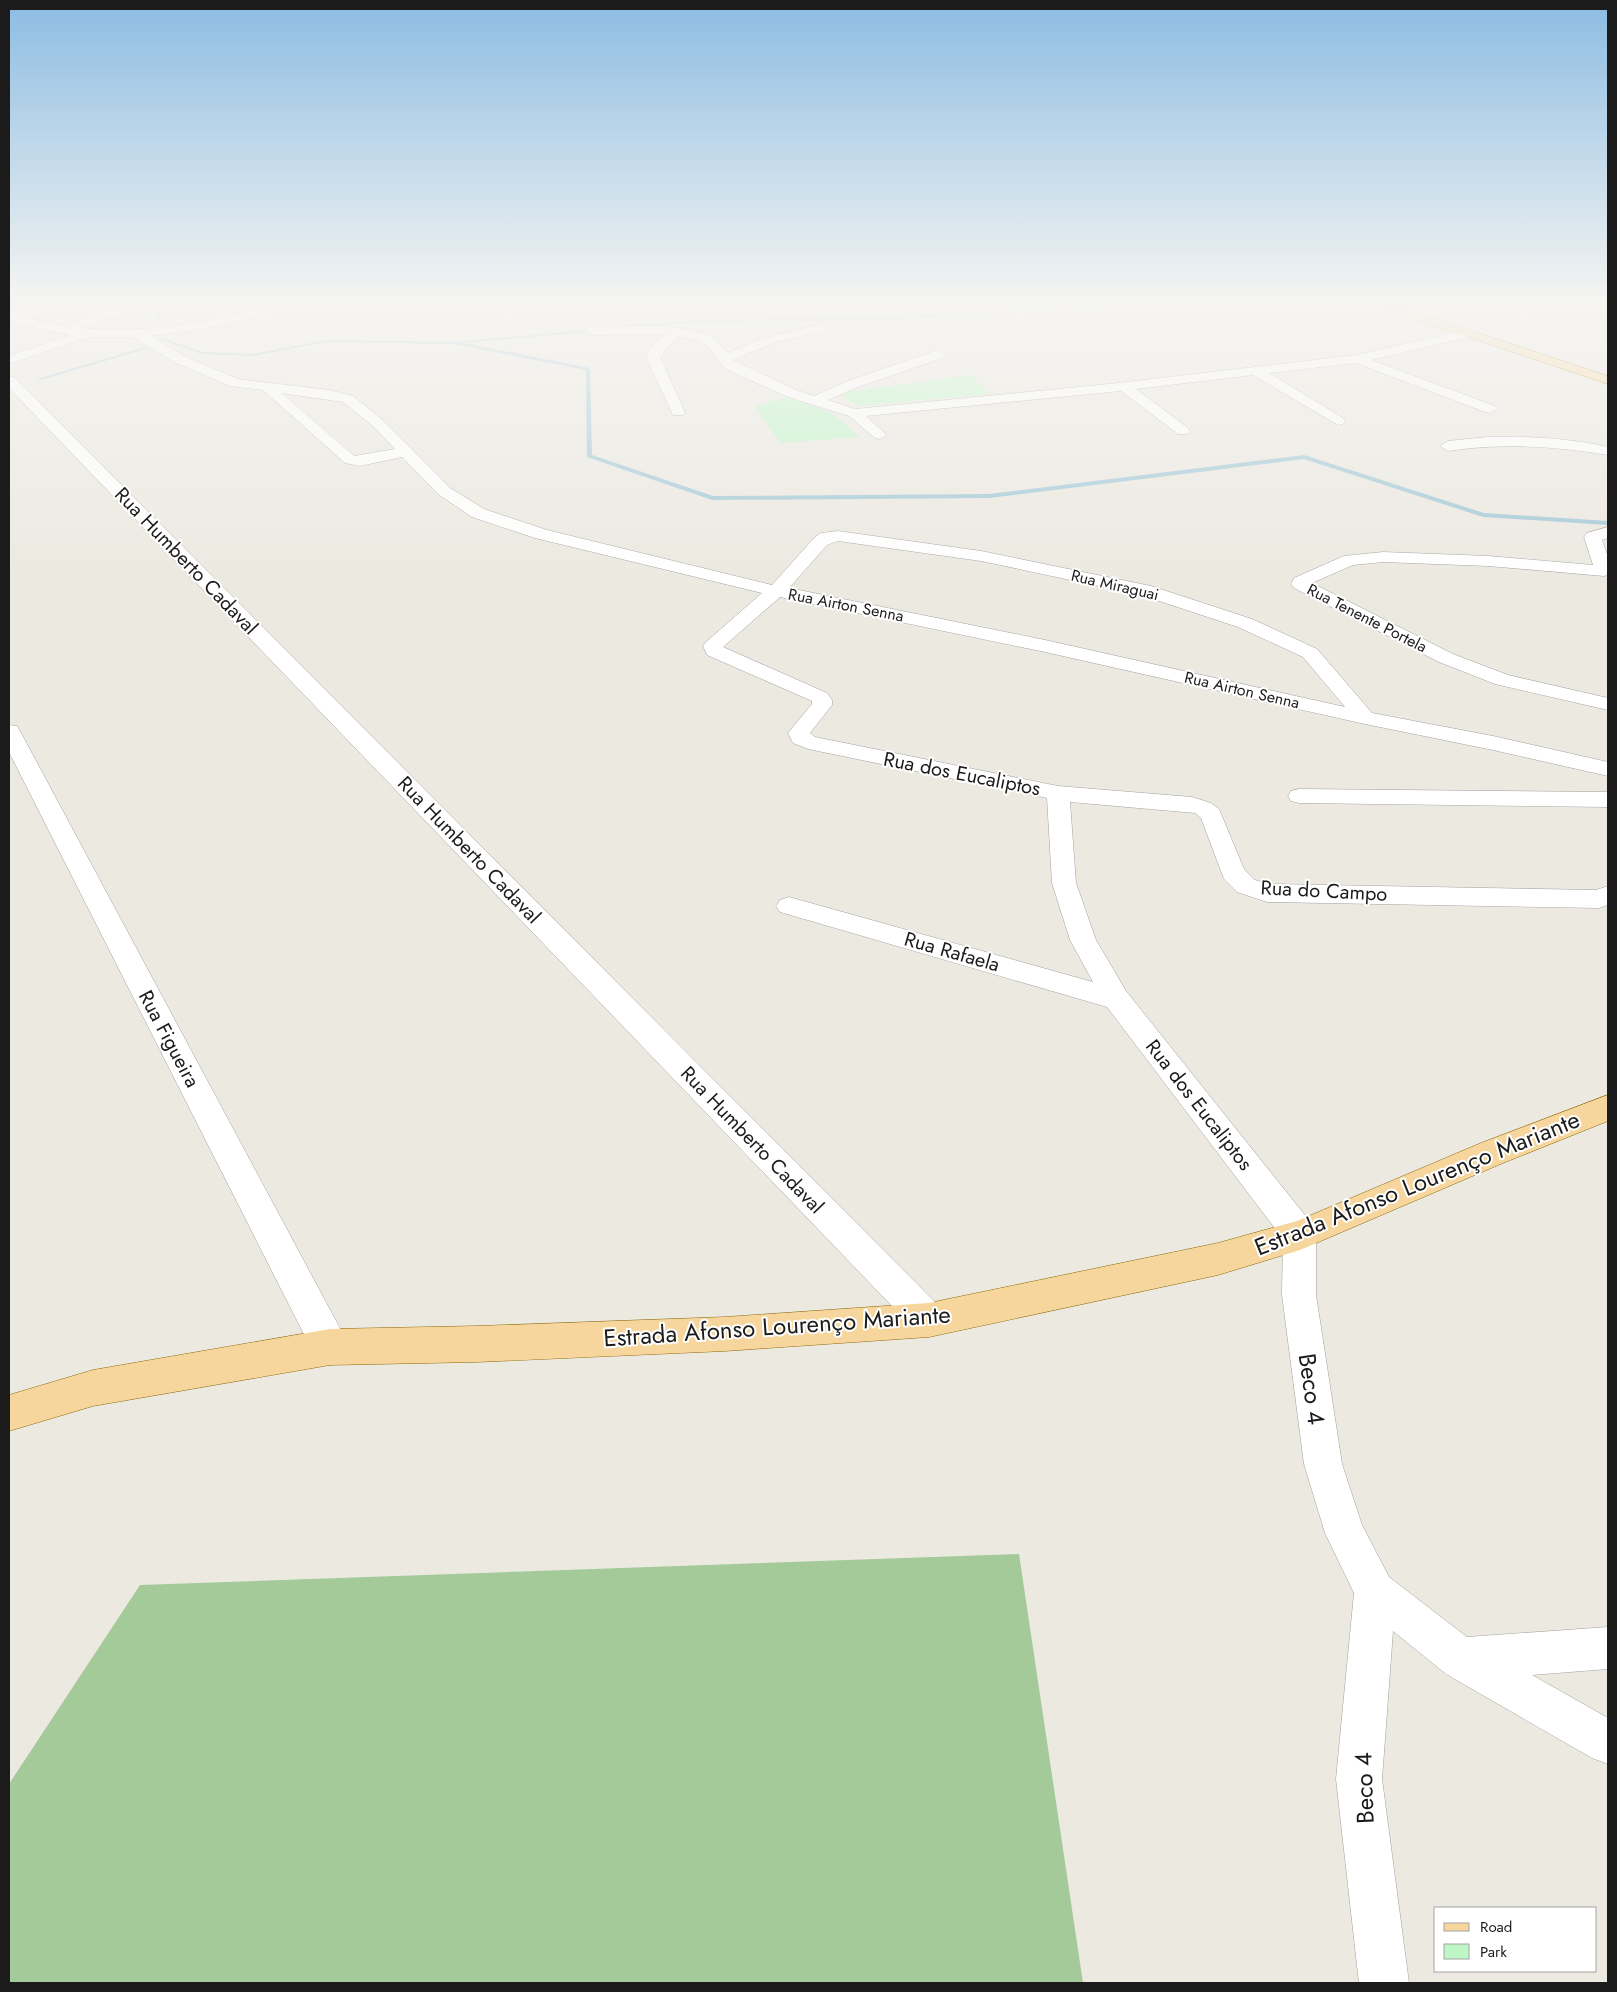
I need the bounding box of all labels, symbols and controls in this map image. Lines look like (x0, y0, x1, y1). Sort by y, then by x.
street label: Rua Humberto Cadaval (108, 481, 264, 641)
street label: Rua Miraguai (1069, 564, 1161, 606)
street label: Rua Tenente Portela (1303, 578, 1431, 658)
street label: Rua Airton Senna (786, 583, 906, 627)
street label: Rua Airton Senna (1182, 666, 1302, 714)
street label: Rua dos Eucaliptos (881, 745, 1043, 803)
street label: Rua Humberto Cadaval (391, 770, 547, 930)
street label: Rua do Campo (1260, 873, 1388, 909)
street label: Rua Rafaela (901, 925, 1003, 979)
street label: Rua Figueira (131, 985, 207, 1093)
street label: Rua dos Eucaliptos (1139, 1033, 1259, 1177)
street label: Rua Humberto Cadaval (674, 1060, 830, 1220)
street label: Estrada Afonso Lourenço Mariante (1249, 1102, 1585, 1264)
street label: Estrada Afonso Lourenço Mariante (602, 1296, 952, 1356)
street label: Beco 4 (1290, 1351, 1334, 1427)
street label: Beco 4 (1345, 1752, 1383, 1824)
legend (1434, 1907, 1597, 1972)
text: Road (1480, 1916, 1512, 1938)
text: Park (1480, 1941, 1507, 1963)

